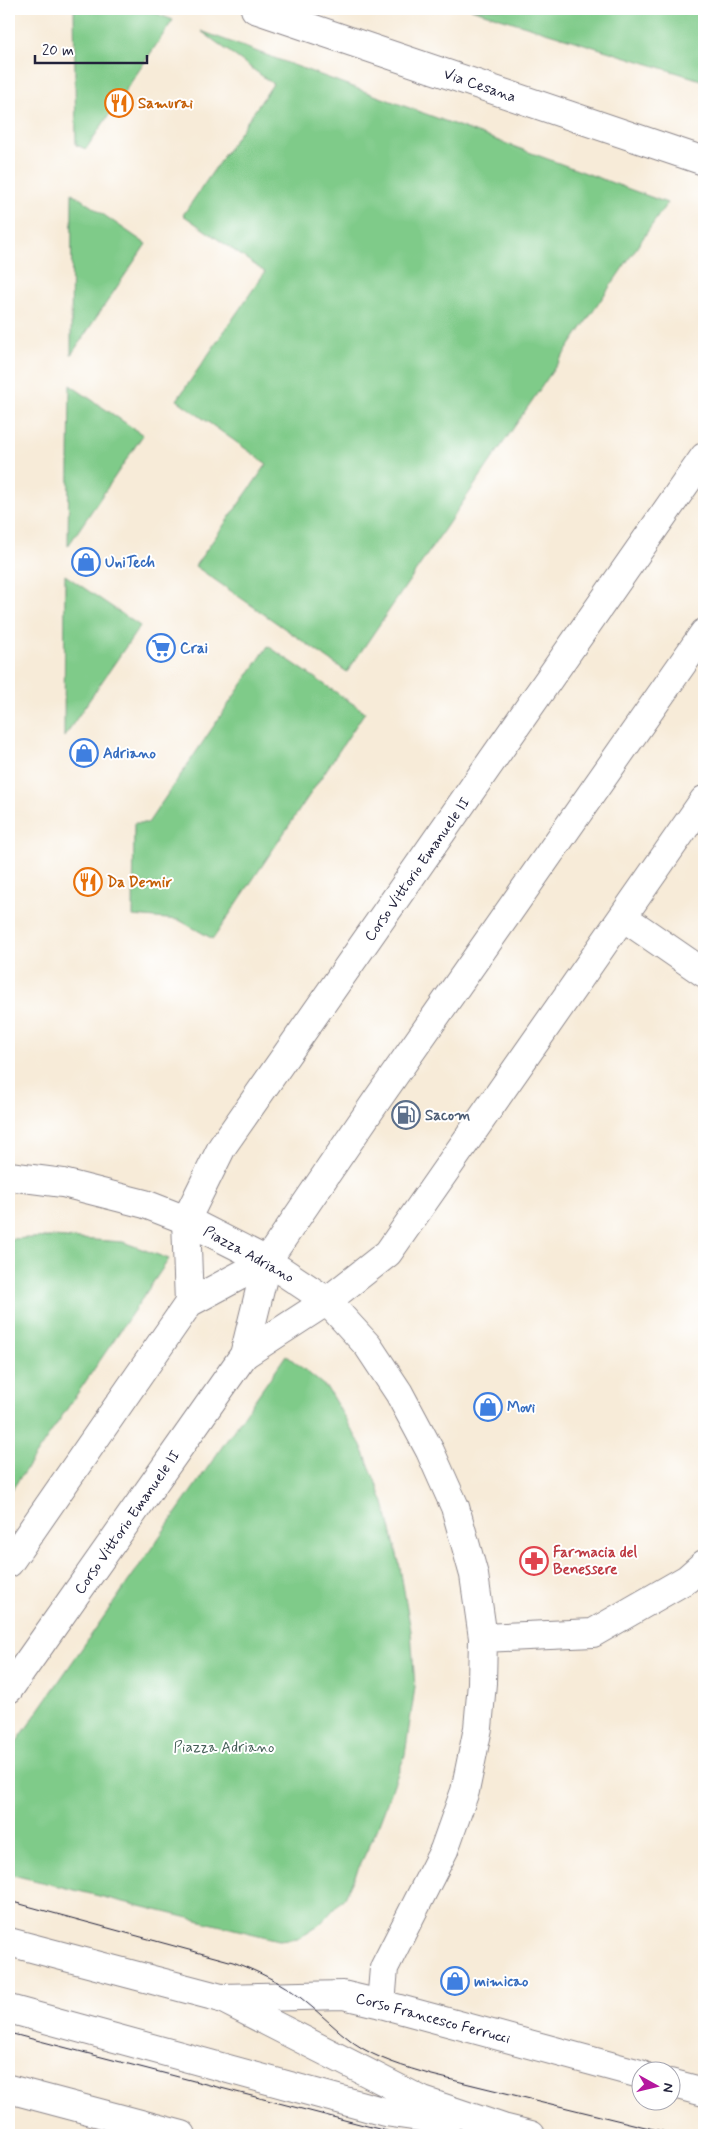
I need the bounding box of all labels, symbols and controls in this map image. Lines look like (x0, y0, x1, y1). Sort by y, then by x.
scale bar (35, 32, 148, 64)
text: 20 m (42, 41, 74, 61)
street label: Via Cesana (441, 64, 519, 108)
restaurant icon: Samurai (104, 88, 134, 118)
place label: Samurai (138, 94, 194, 114)
shop icon: UniTech (71, 547, 101, 577)
place label: UniTech (105, 553, 155, 573)
supermarket icon: Crai (146, 633, 176, 663)
place label: Crai (180, 639, 208, 659)
shop icon: Adriano (69, 738, 99, 768)
place label: Adriano (103, 744, 157, 764)
street label: Corso Vittorio Emanuele II (360, 793, 475, 946)
restaurant icon: Da Demir (73, 867, 103, 897)
place label: Da Demir (107, 873, 173, 893)
fuel station icon: Sacom (391, 1100, 421, 1130)
place label: Sacom (425, 1106, 470, 1126)
street label: Piazza Adriano (200, 1222, 297, 1288)
shop icon: Movi (473, 1392, 503, 1422)
place label: Movi (507, 1398, 536, 1418)
street label: Corso Vittorio Emanuele II (70, 1446, 185, 1599)
place label: Farmacia del Benessere (553, 1543, 637, 1580)
pharmacy icon: Farmacia del Benessere (519, 1546, 549, 1576)
park label: Piazza Adriano (174, 1738, 274, 1758)
shop icon: mimicao (440, 1966, 470, 1996)
place label: mimicao (474, 1972, 529, 1992)
street label: Corso Francesco Ferrucci (353, 1989, 512, 2049)
north arrow (630, 2062, 680, 2112)
text: N (658, 2082, 677, 2094)

